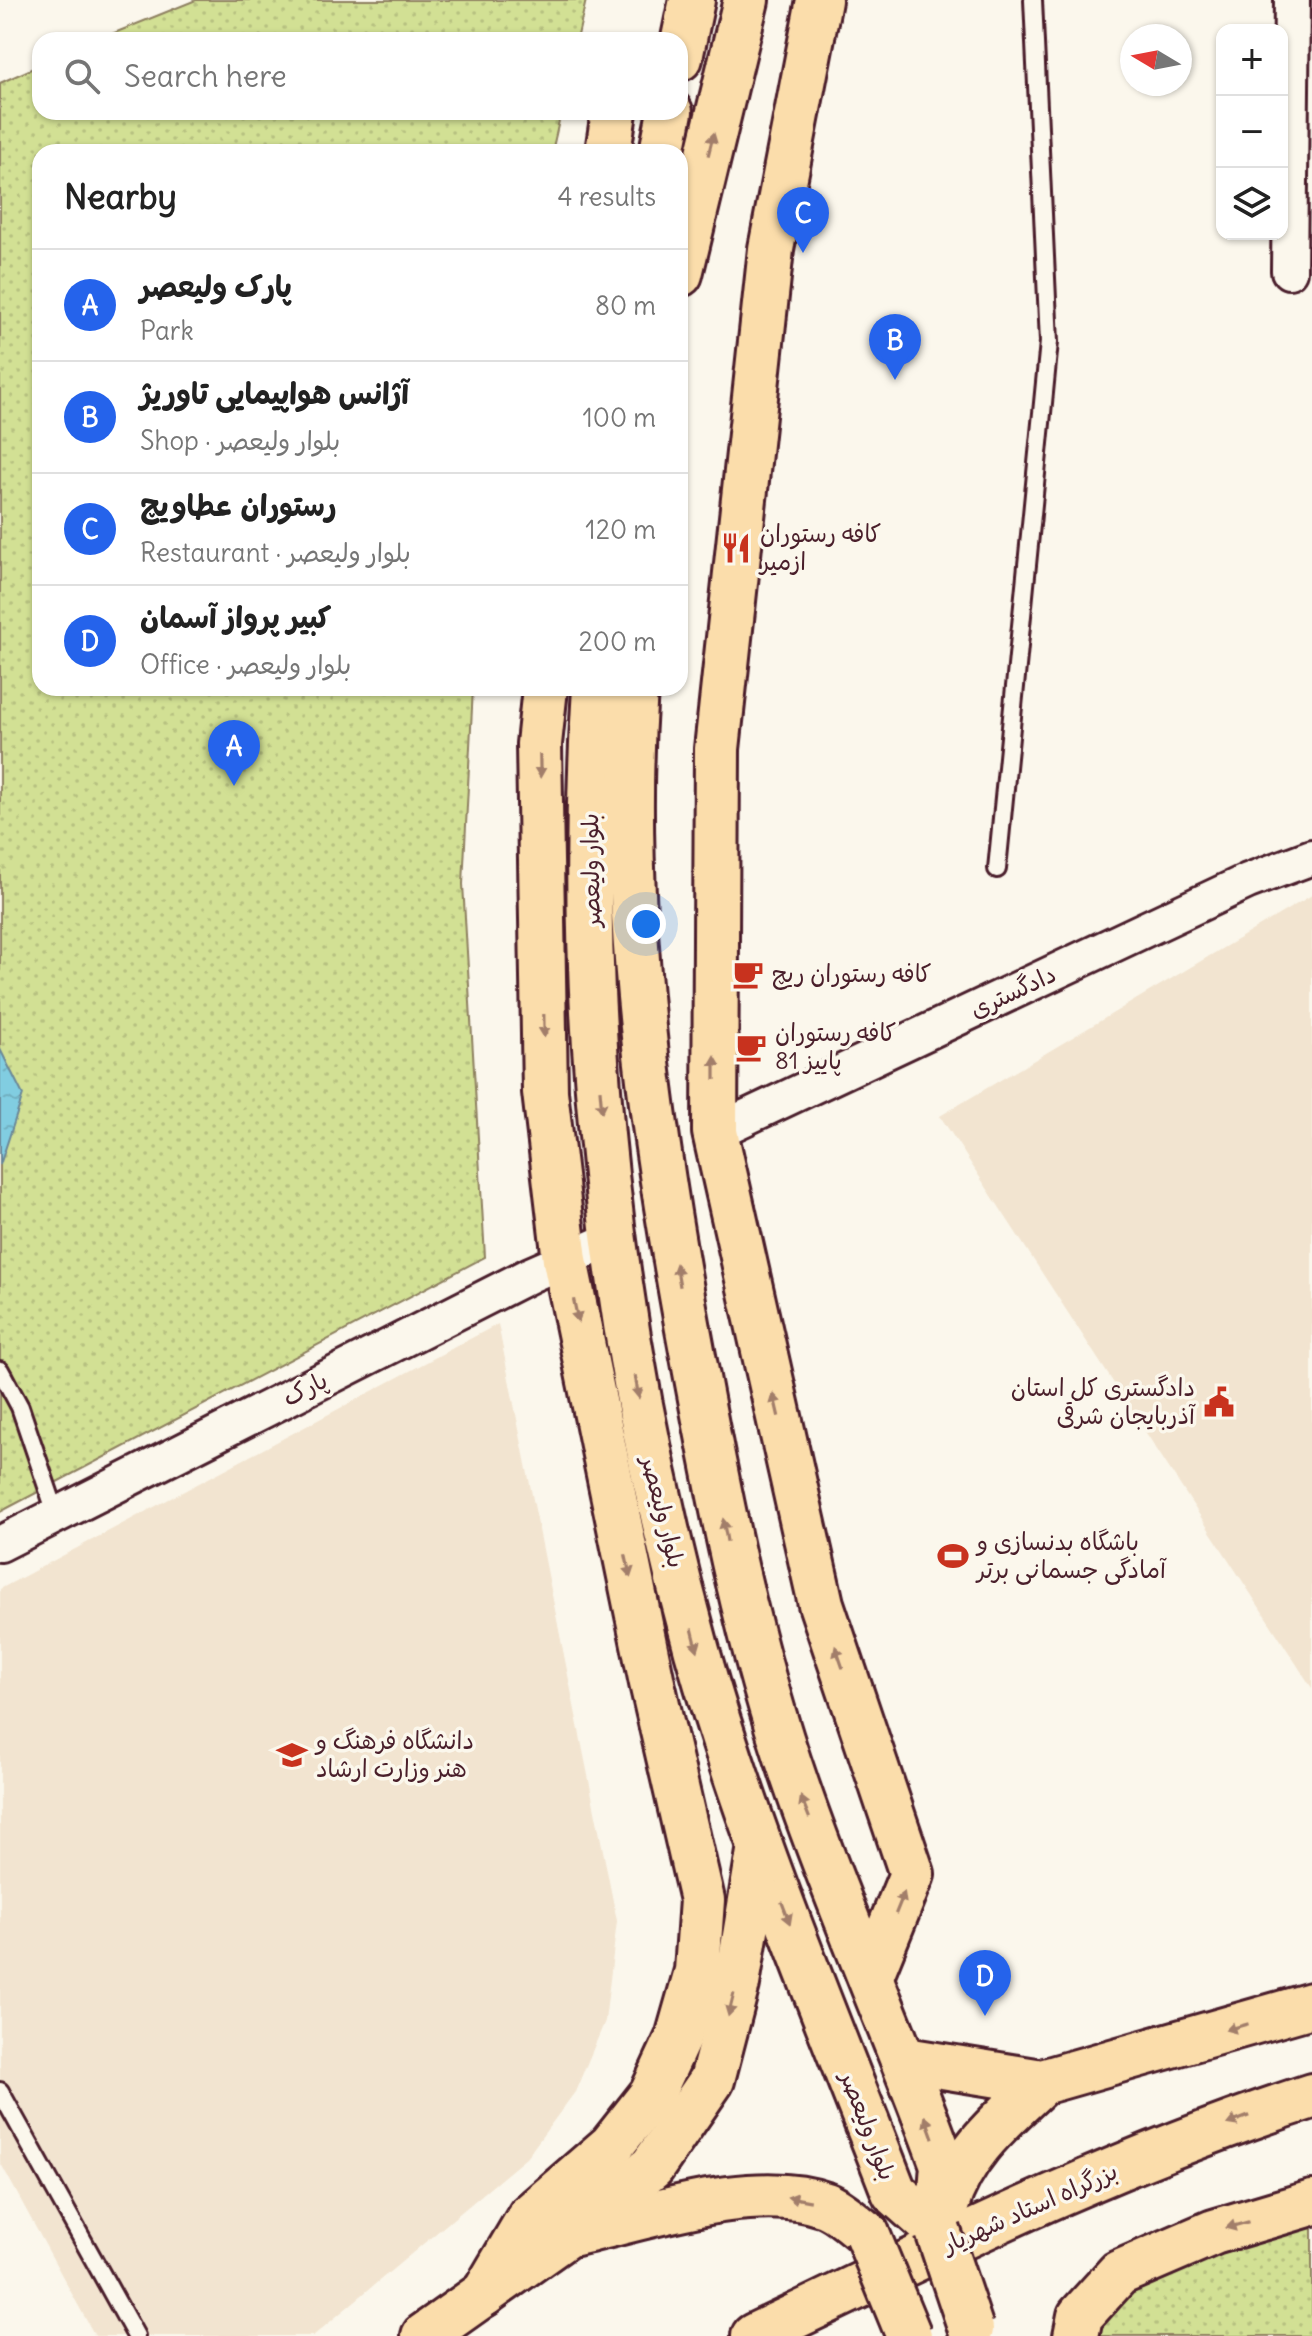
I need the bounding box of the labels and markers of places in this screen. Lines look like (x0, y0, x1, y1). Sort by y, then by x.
pin: C (777, 187, 829, 253)
pin: B (869, 314, 921, 380)
place label: کافه رستوران ازمیر (758, 518, 881, 576)
restaurant icon: کافه رستوران ازمیر (719, 531, 753, 565)
pin: A (208, 720, 260, 786)
cafe icon: کافه رستوران ریچ (731, 957, 765, 991)
place label: کافه رستوران ریچ (772, 958, 932, 990)
place label: کافه رستوران پاییز 81 (775, 1017, 896, 1076)
cafe icon: کافه رستوران پاییز 81 (734, 1030, 768, 1064)
place label: دادگستری کل استان آذربایجان شرقی (1011, 1372, 1196, 1430)
public building icon: دادگستری کل استان آذربایجان شرقی (1202, 1385, 1236, 1419)
place label: باشگاه بدنسازی و آمادگی جسمانی برتر (975, 1526, 1167, 1585)
sports icon: باشگاه بدنسازی و آمادگی جسمانی برتر (936, 1539, 970, 1573)
place label: دانشگاه فرهنگ و هنر وزارت ارشاد (314, 1725, 474, 1783)
school or university icon: دانشگاه فرهنگ و هنر وزارت ارشاد (275, 1738, 309, 1772)
pin: D (959, 1950, 1011, 2016)

